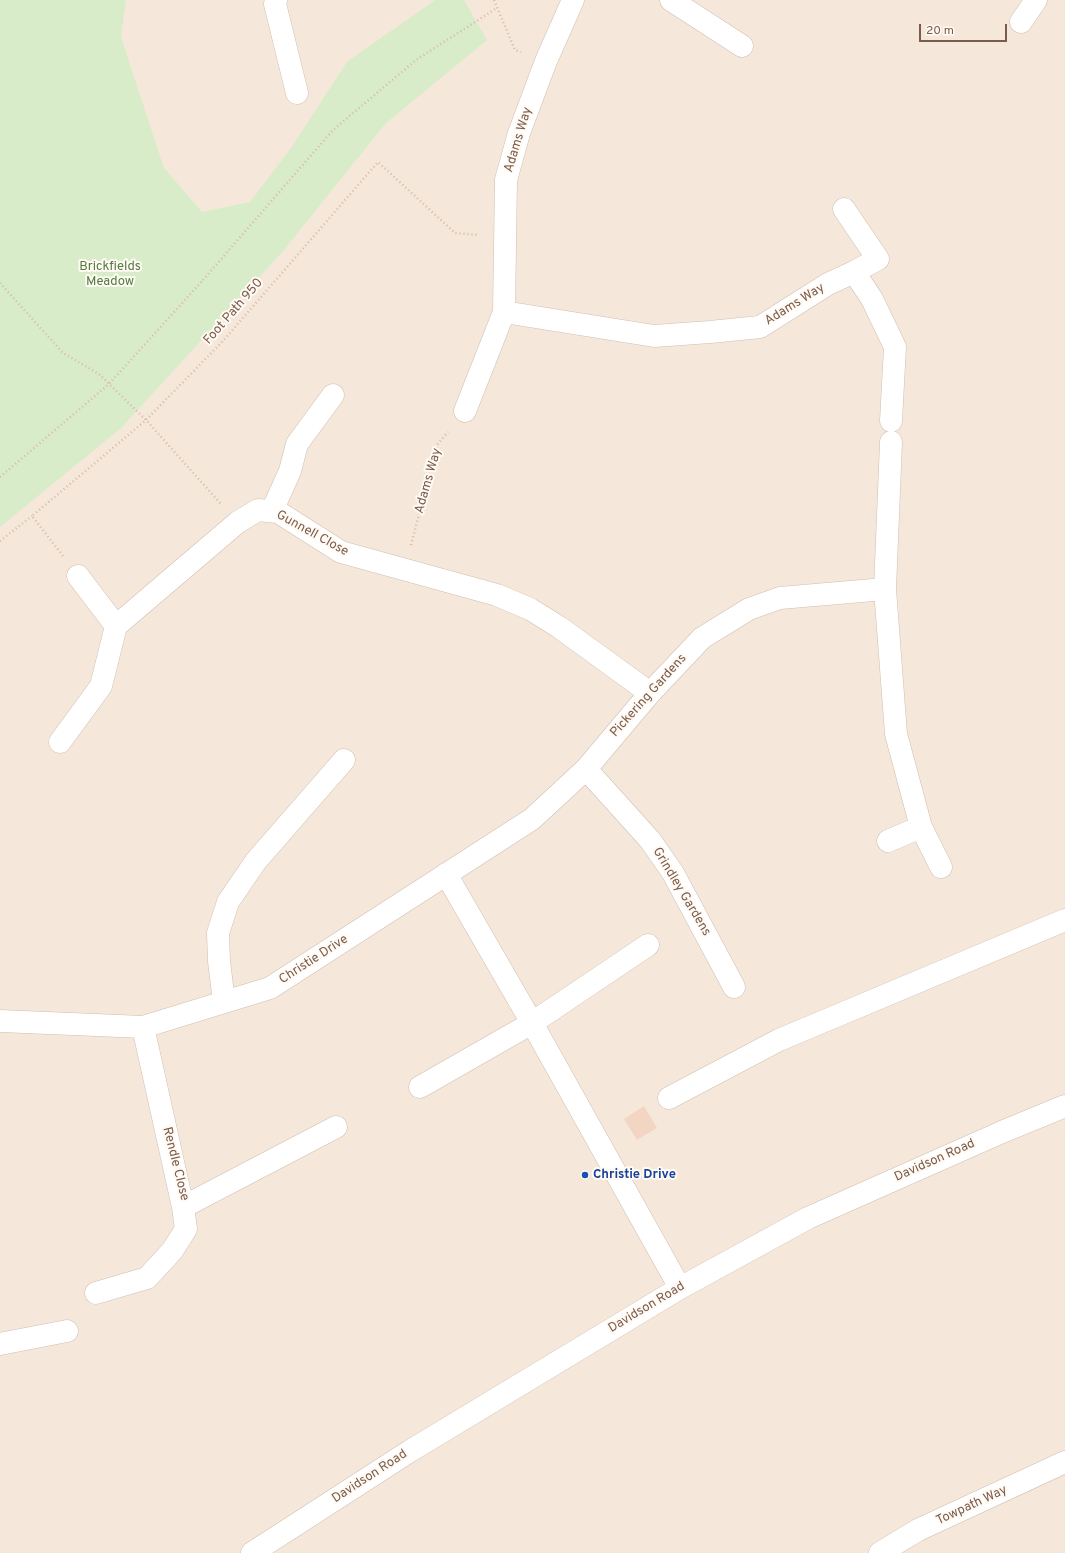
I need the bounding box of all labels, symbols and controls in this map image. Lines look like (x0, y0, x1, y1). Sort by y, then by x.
scale bar (921, 16, 1009, 42)
text: 20 m (926, 23, 954, 39)
street label: Adams Way (502, 105, 536, 175)
park label: Brickfields Meadow (79, 259, 141, 290)
street label: Foot Path 950 (201, 276, 267, 348)
street label: Adams Way (762, 281, 828, 329)
street label: Adams Way (412, 446, 446, 516)
street label: Gunnell Close (273, 508, 351, 560)
street label: Pickering Gardens (608, 651, 690, 741)
street label: Grindley Gardens (648, 845, 714, 939)
street label: Christie Drive (277, 932, 351, 988)
street label: Rendle Close (158, 1125, 192, 1203)
street label: Davidson Road (892, 1136, 978, 1186)
place label: Christie Drive (593, 1167, 676, 1183)
marker: Christie Drive (580, 1170, 590, 1180)
street label: Davidson Road (606, 1279, 688, 1337)
street label: Davidson Road (330, 1447, 410, 1507)
street label: Towpath Way (934, 1483, 1010, 1529)

